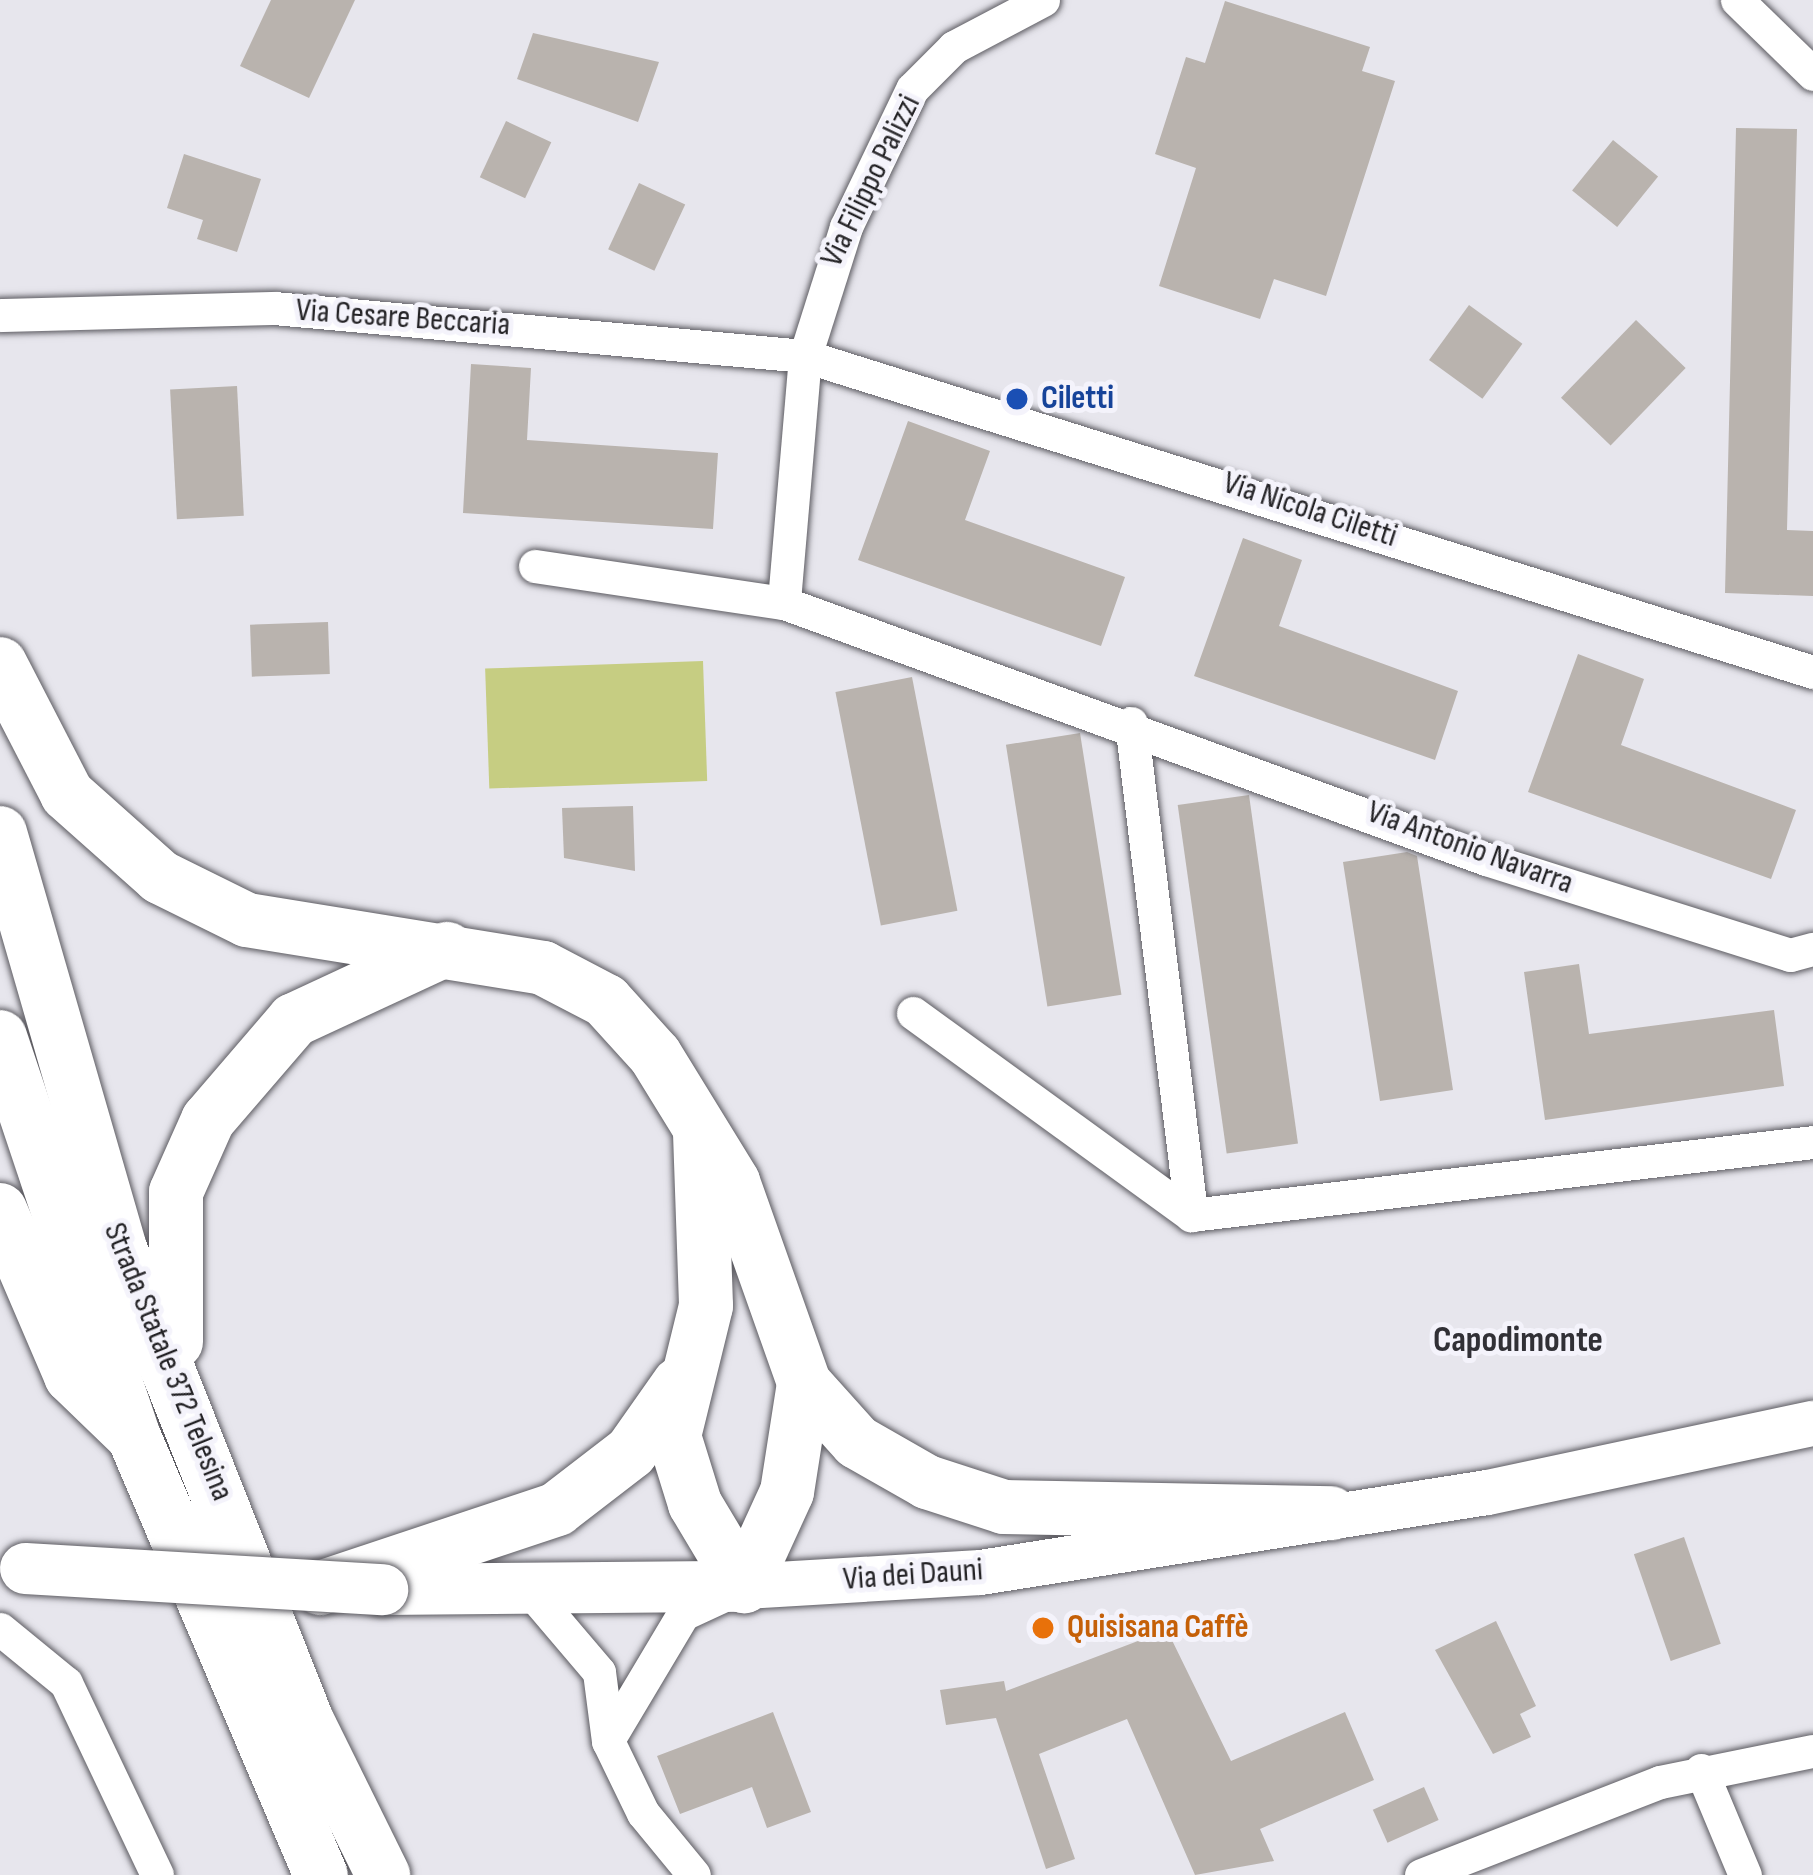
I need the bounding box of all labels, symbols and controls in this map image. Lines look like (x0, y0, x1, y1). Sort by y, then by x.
street label: Via Filippo Palizzi (812, 89, 930, 273)
street label: Via Cesare Beccaria (295, 291, 511, 345)
place label: Ciletti (1041, 379, 1114, 419)
marker: Ciletti (1004, 386, 1030, 412)
street label: Via Nicola Ciletti (1218, 463, 1402, 557)
street label: Via Antonio Navarra (1362, 792, 1578, 904)
street label: Strada Statale 372 Telesina (94, 1217, 242, 1507)
district label: Capodimonte (1433, 1319, 1603, 1363)
street label: Via dei Dauni (842, 1550, 984, 1600)
place label: Quisisana Caffè (1067, 1608, 1249, 1648)
marker: Quisisana Caffè (1030, 1615, 1056, 1641)

